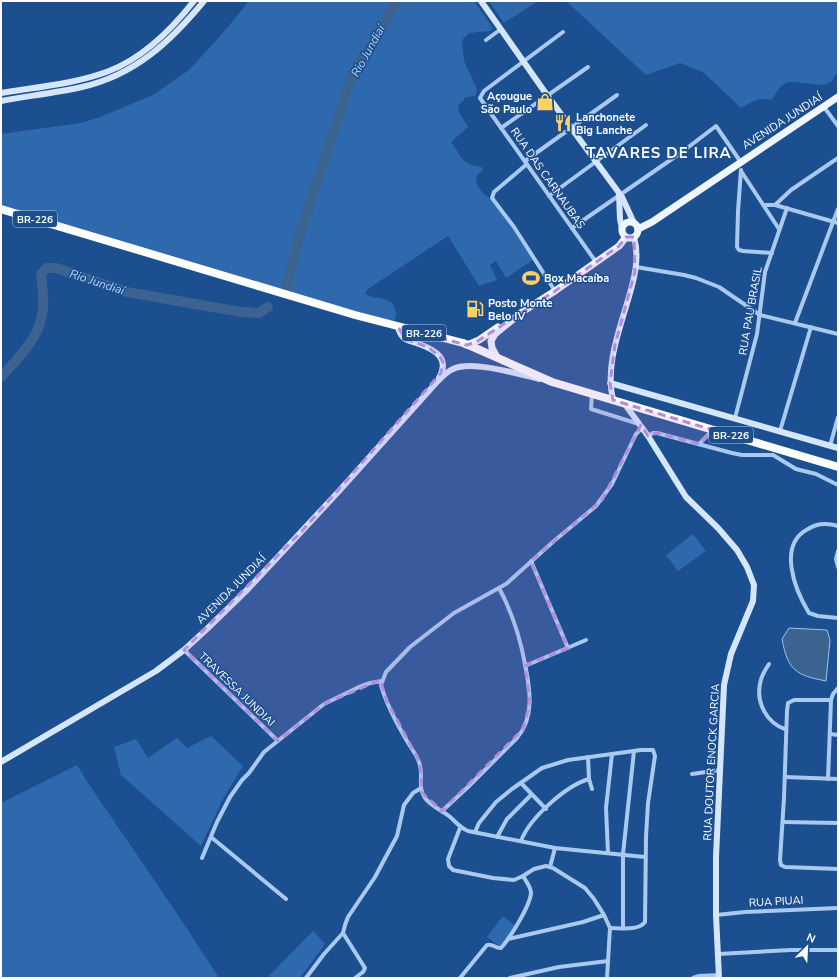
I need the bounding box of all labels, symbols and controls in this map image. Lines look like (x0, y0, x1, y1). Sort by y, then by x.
water label: Rio Jundiaí (347, 20, 390, 80)
street label: AVENIDA JUNDIAÍ (739, 88, 826, 153)
place label: Açougue São Paulo (481, 89, 532, 117)
shop icon: Açougue São Paulo (535, 92, 555, 112)
place label: Lanchonete Big Lanche (576, 110, 635, 138)
restaurant icon: Lanchonete Big Lanche (553, 113, 573, 133)
street label: RUA DAS CARNAUBAS (507, 125, 588, 232)
district label: TAVARES DE LIRA (586, 143, 732, 163)
road number: BR-226 (13, 211, 57, 227)
water label: Rio Jundiaí (67, 266, 129, 299)
street label: RUA PAU BRASIL (735, 266, 766, 356)
sports icon: Box Macaíba (521, 268, 541, 288)
place label: Box Macaíba (544, 271, 609, 286)
place label: Posto Monte Belo IV (488, 296, 553, 324)
fuel station icon: Posto Monte Belo IV (465, 299, 485, 319)
road number: BR-226 (402, 325, 446, 341)
road number: BR-226 (709, 427, 753, 443)
street label: AVENIDA JUNDIAÍ (193, 550, 270, 627)
street label: TRAVESSA JUNDIAI (195, 649, 278, 730)
street label: RUA DOUTOR ENOCK GARCIA (700, 683, 723, 841)
street label: RUA PIUAI (748, 893, 804, 910)
north arrow (787, 927, 827, 967)
text: N (804, 930, 818, 947)

